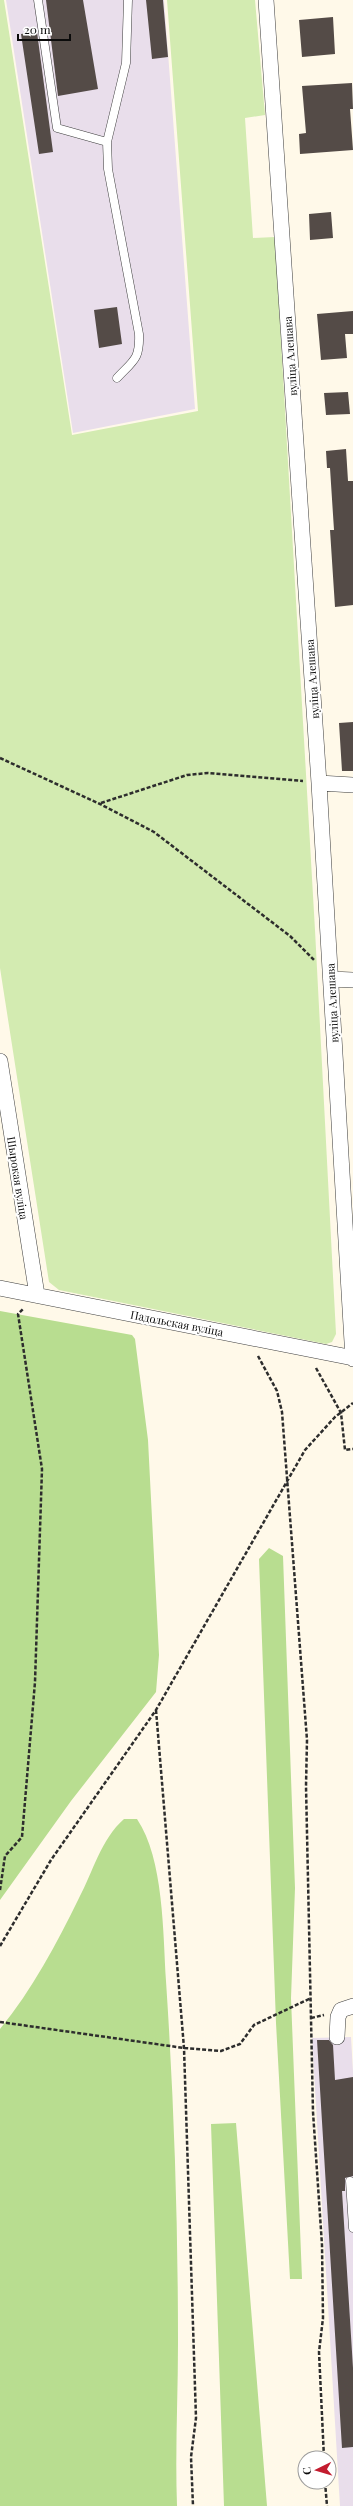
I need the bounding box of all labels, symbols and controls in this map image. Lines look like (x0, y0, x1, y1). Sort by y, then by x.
scale bar (18, 16, 70, 42)
text: 20 m (24, 21, 51, 37)
street label: вуліца Алешава (280, 315, 300, 396)
street label: вуліца Алешава (302, 638, 322, 719)
street label: вуліца Алешава (322, 962, 342, 1043)
street label: Шырокая вуліца (4, 1135, 32, 1221)
street label: Падольская вуліца (129, 1307, 225, 1339)
north arrow (297, 2450, 337, 2490)
text: С (299, 2466, 314, 2475)

